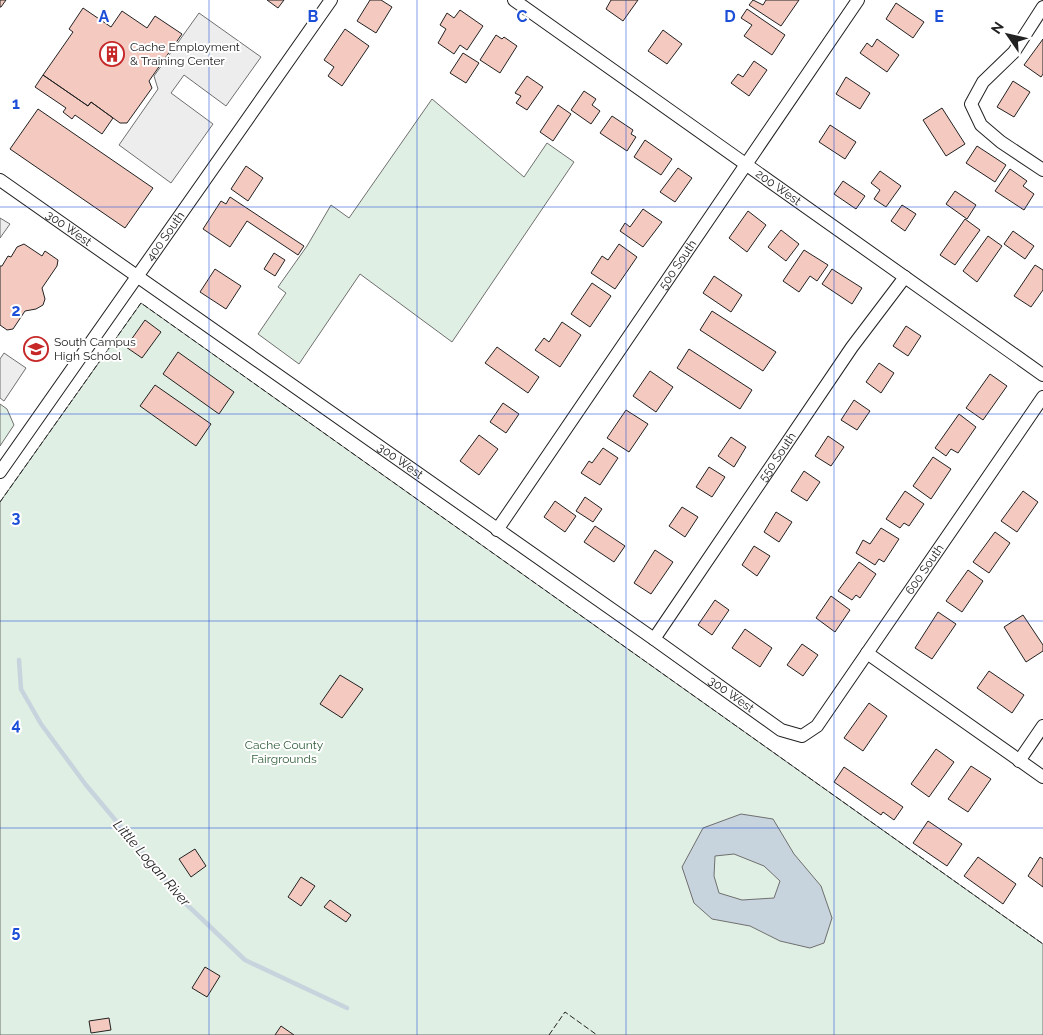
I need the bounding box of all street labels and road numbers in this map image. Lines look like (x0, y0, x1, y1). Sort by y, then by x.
street label: 200 West (753, 167, 804, 208)
street label: 300 West (43, 207, 94, 249)
street label: 400 South (143, 209, 187, 264)
street label: 500 South (656, 237, 700, 292)
street label: 550 South (756, 430, 799, 484)
street label: 300 West (375, 440, 426, 482)
street label: 600 South (902, 542, 947, 597)
street label: 300 West (706, 673, 757, 715)

